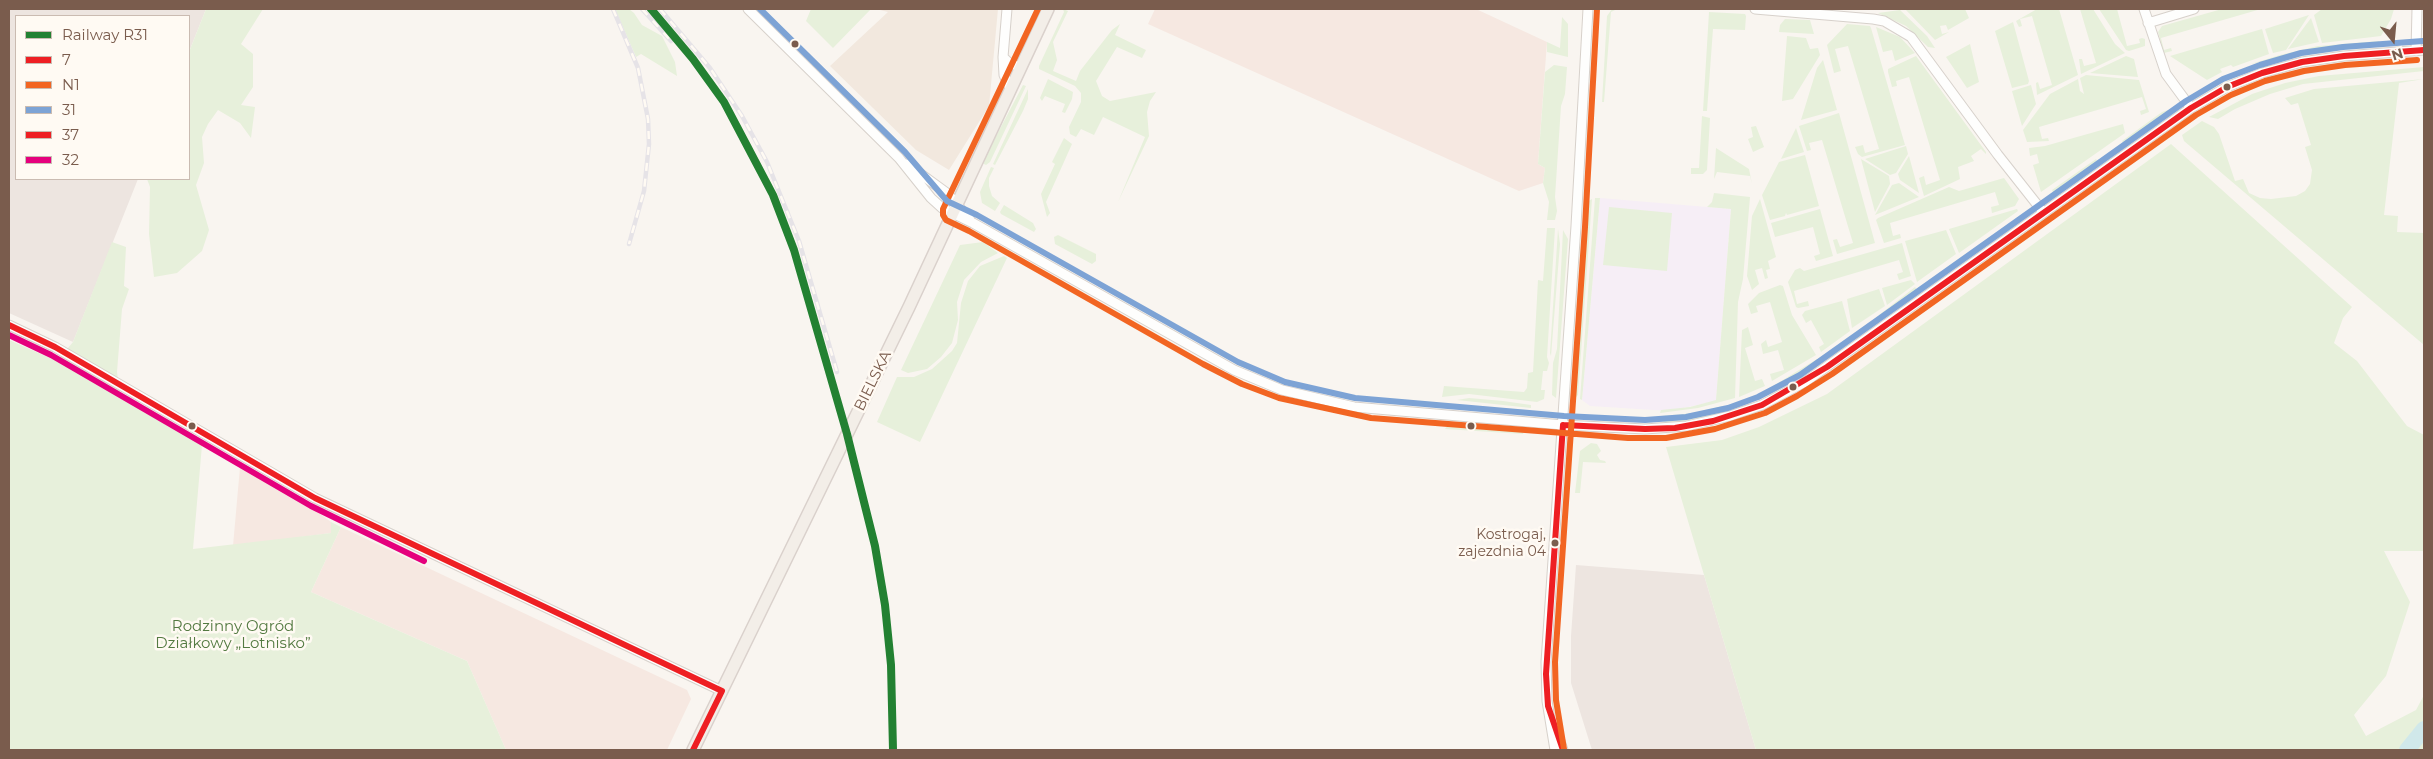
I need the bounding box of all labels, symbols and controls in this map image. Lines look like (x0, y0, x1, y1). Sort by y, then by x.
legend (15, 15, 190, 180)
north arrow (2368, 15, 2418, 65)
text: Railway R31 (62, 25, 148, 44)
unlabelled marker (790, 39, 800, 49)
text: N (2389, 44, 2405, 65)
text: 7 (62, 50, 71, 69)
text: N1 (62, 75, 80, 94)
unlabelled marker (2222, 82, 2232, 92)
text: 31 (62, 100, 76, 119)
text: 37 (62, 125, 79, 144)
text: 32 (62, 150, 79, 169)
street label: BIELSKA (851, 348, 895, 414)
unlabelled marker (1788, 382, 1798, 392)
unlabelled marker (187, 421, 197, 431)
unlabelled marker (1466, 421, 1476, 431)
place label: Kostrogaj, zajezdnia 04 (1458, 527, 1546, 560)
marker: Kostrogaj, zajezdnia 04 (1550, 538, 1560, 548)
park label: Rodzinny Ogród Działkowy „Lotnisko” (155, 618, 311, 653)

